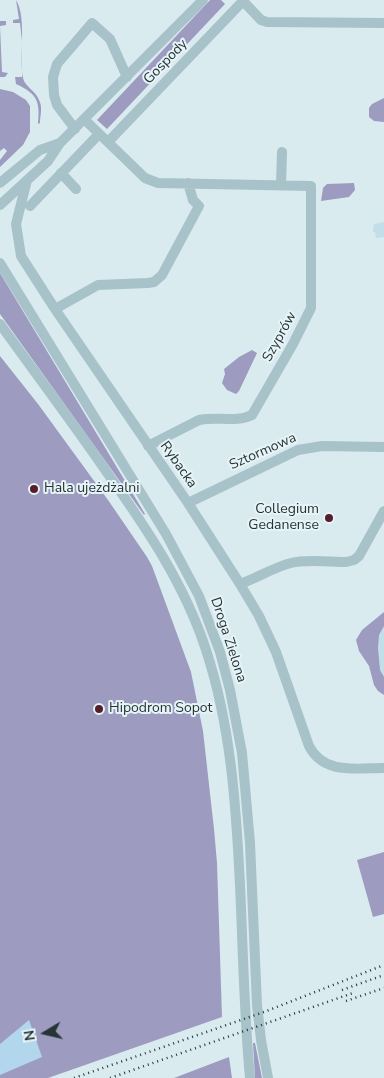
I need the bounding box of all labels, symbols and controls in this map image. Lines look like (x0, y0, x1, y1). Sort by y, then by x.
street label: Gospody (141, 36, 191, 88)
street label: Szyprów (259, 309, 301, 365)
street label: Sztormowa (227, 430, 299, 474)
street label: Rybacka (156, 438, 200, 492)
place label: Hala ujeżdżalni (44, 481, 139, 497)
marker: Hala ujeżdżalni (28, 483, 40, 495)
place label: Collegium Gedanense (248, 502, 319, 534)
marker: Collegium Gedanense (323, 512, 335, 524)
street label: Droga Zielona (206, 595, 250, 685)
place label: Hipodrom Sopot (109, 701, 212, 717)
marker: Hipodrom Sopot (93, 703, 105, 715)
north arrow (20, 1008, 70, 1058)
text: N (19, 1029, 40, 1042)

